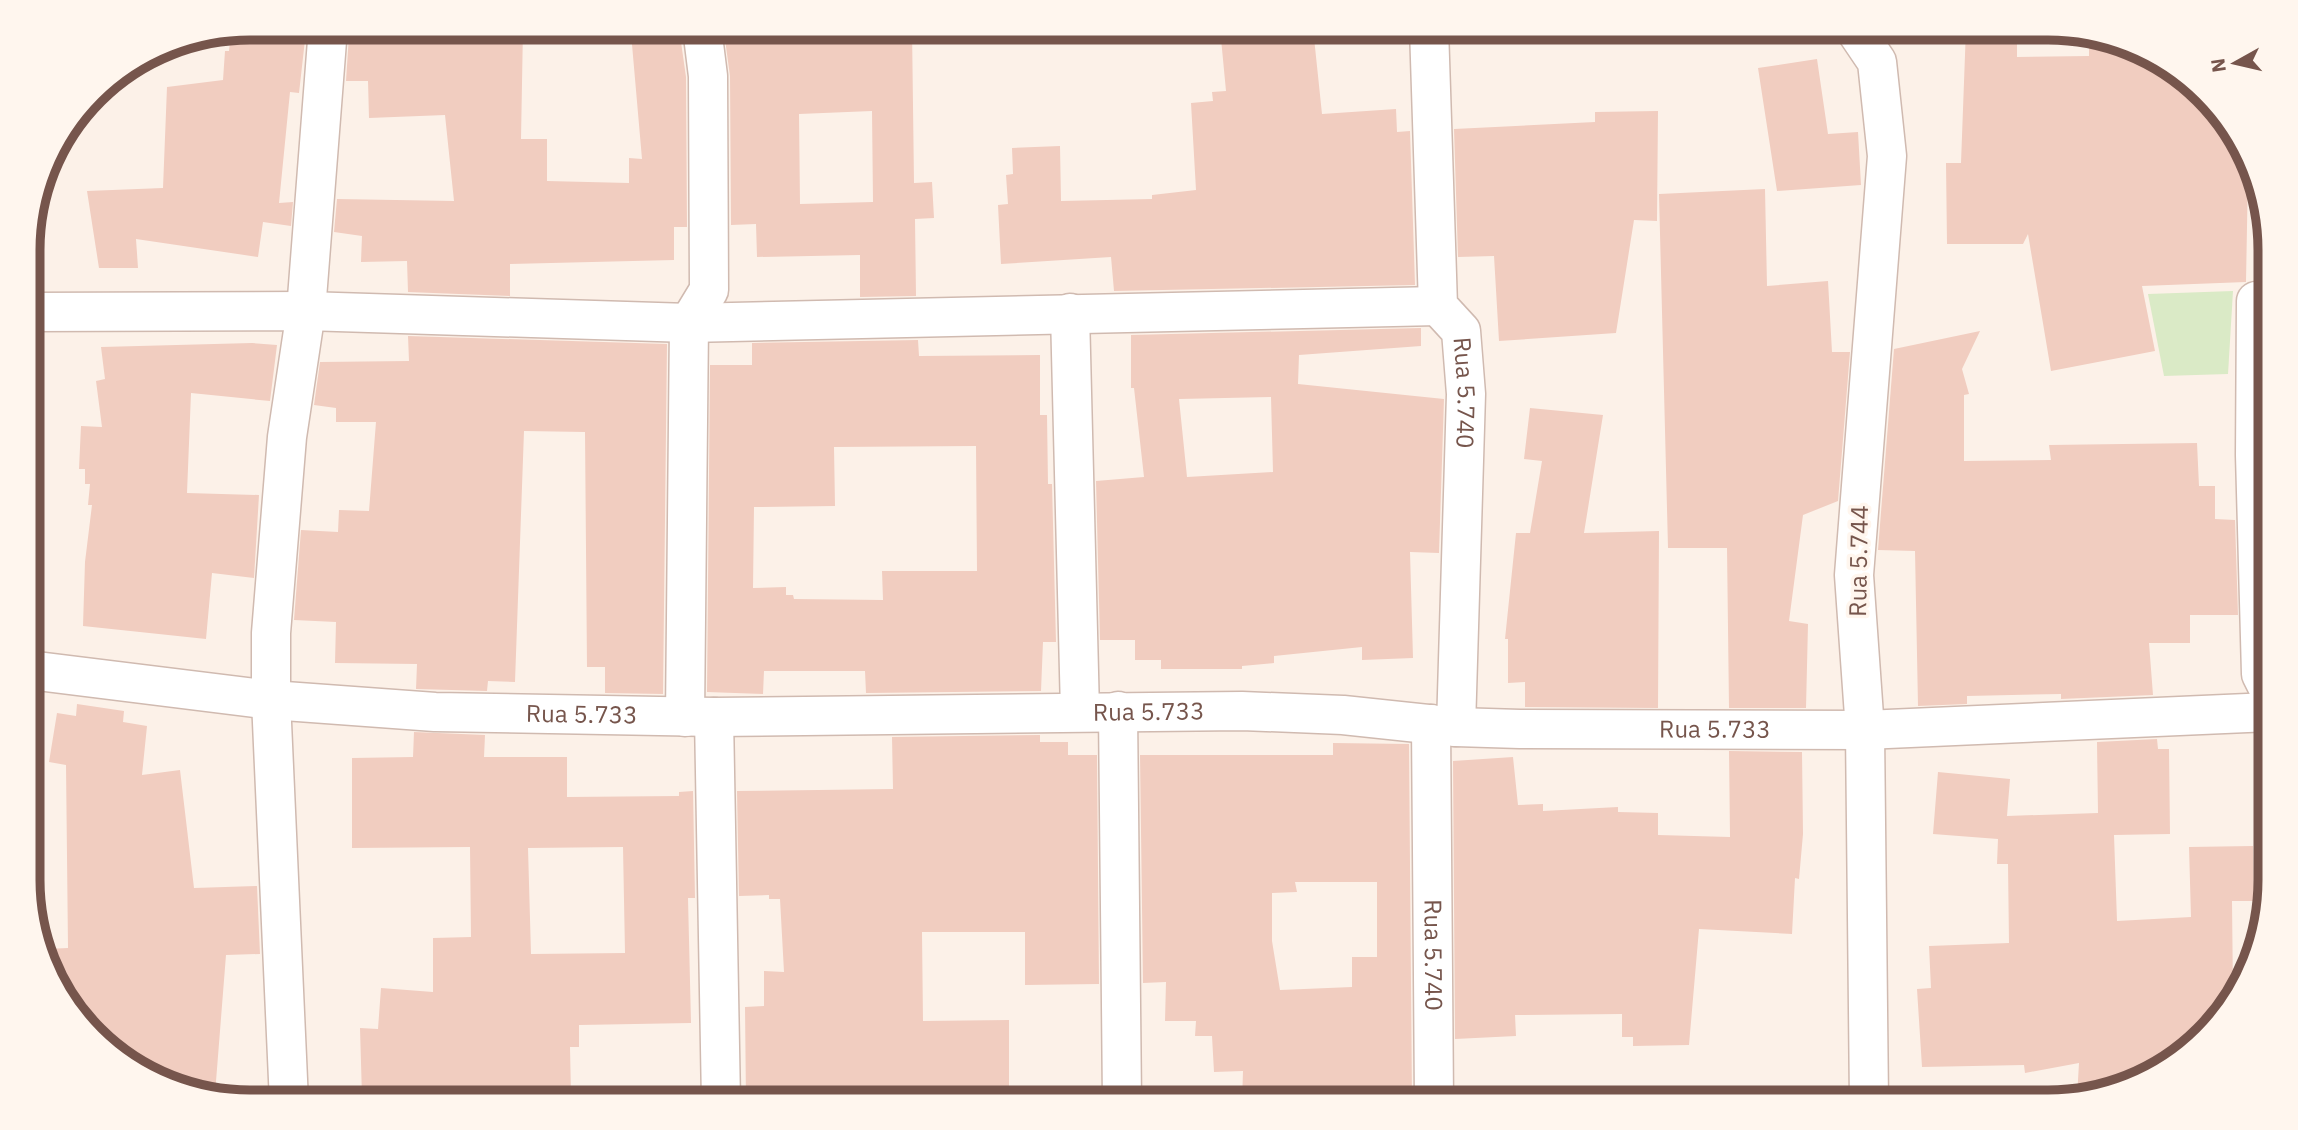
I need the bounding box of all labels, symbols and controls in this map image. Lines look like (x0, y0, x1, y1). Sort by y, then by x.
north arrow (2200, 28, 2270, 98)
text: N (2205, 57, 2231, 74)
street label: Rua 5.740 (1447, 336, 1483, 449)
street label: Rua 5.744 (1841, 505, 1875, 617)
street label: Rua 5.733 (1093, 694, 1205, 728)
street label: Rua 5.733 (526, 697, 638, 731)
street label: Rua 5.733 (1659, 712, 1771, 745)
street label: Rua 5.740 (1417, 899, 1450, 1011)

